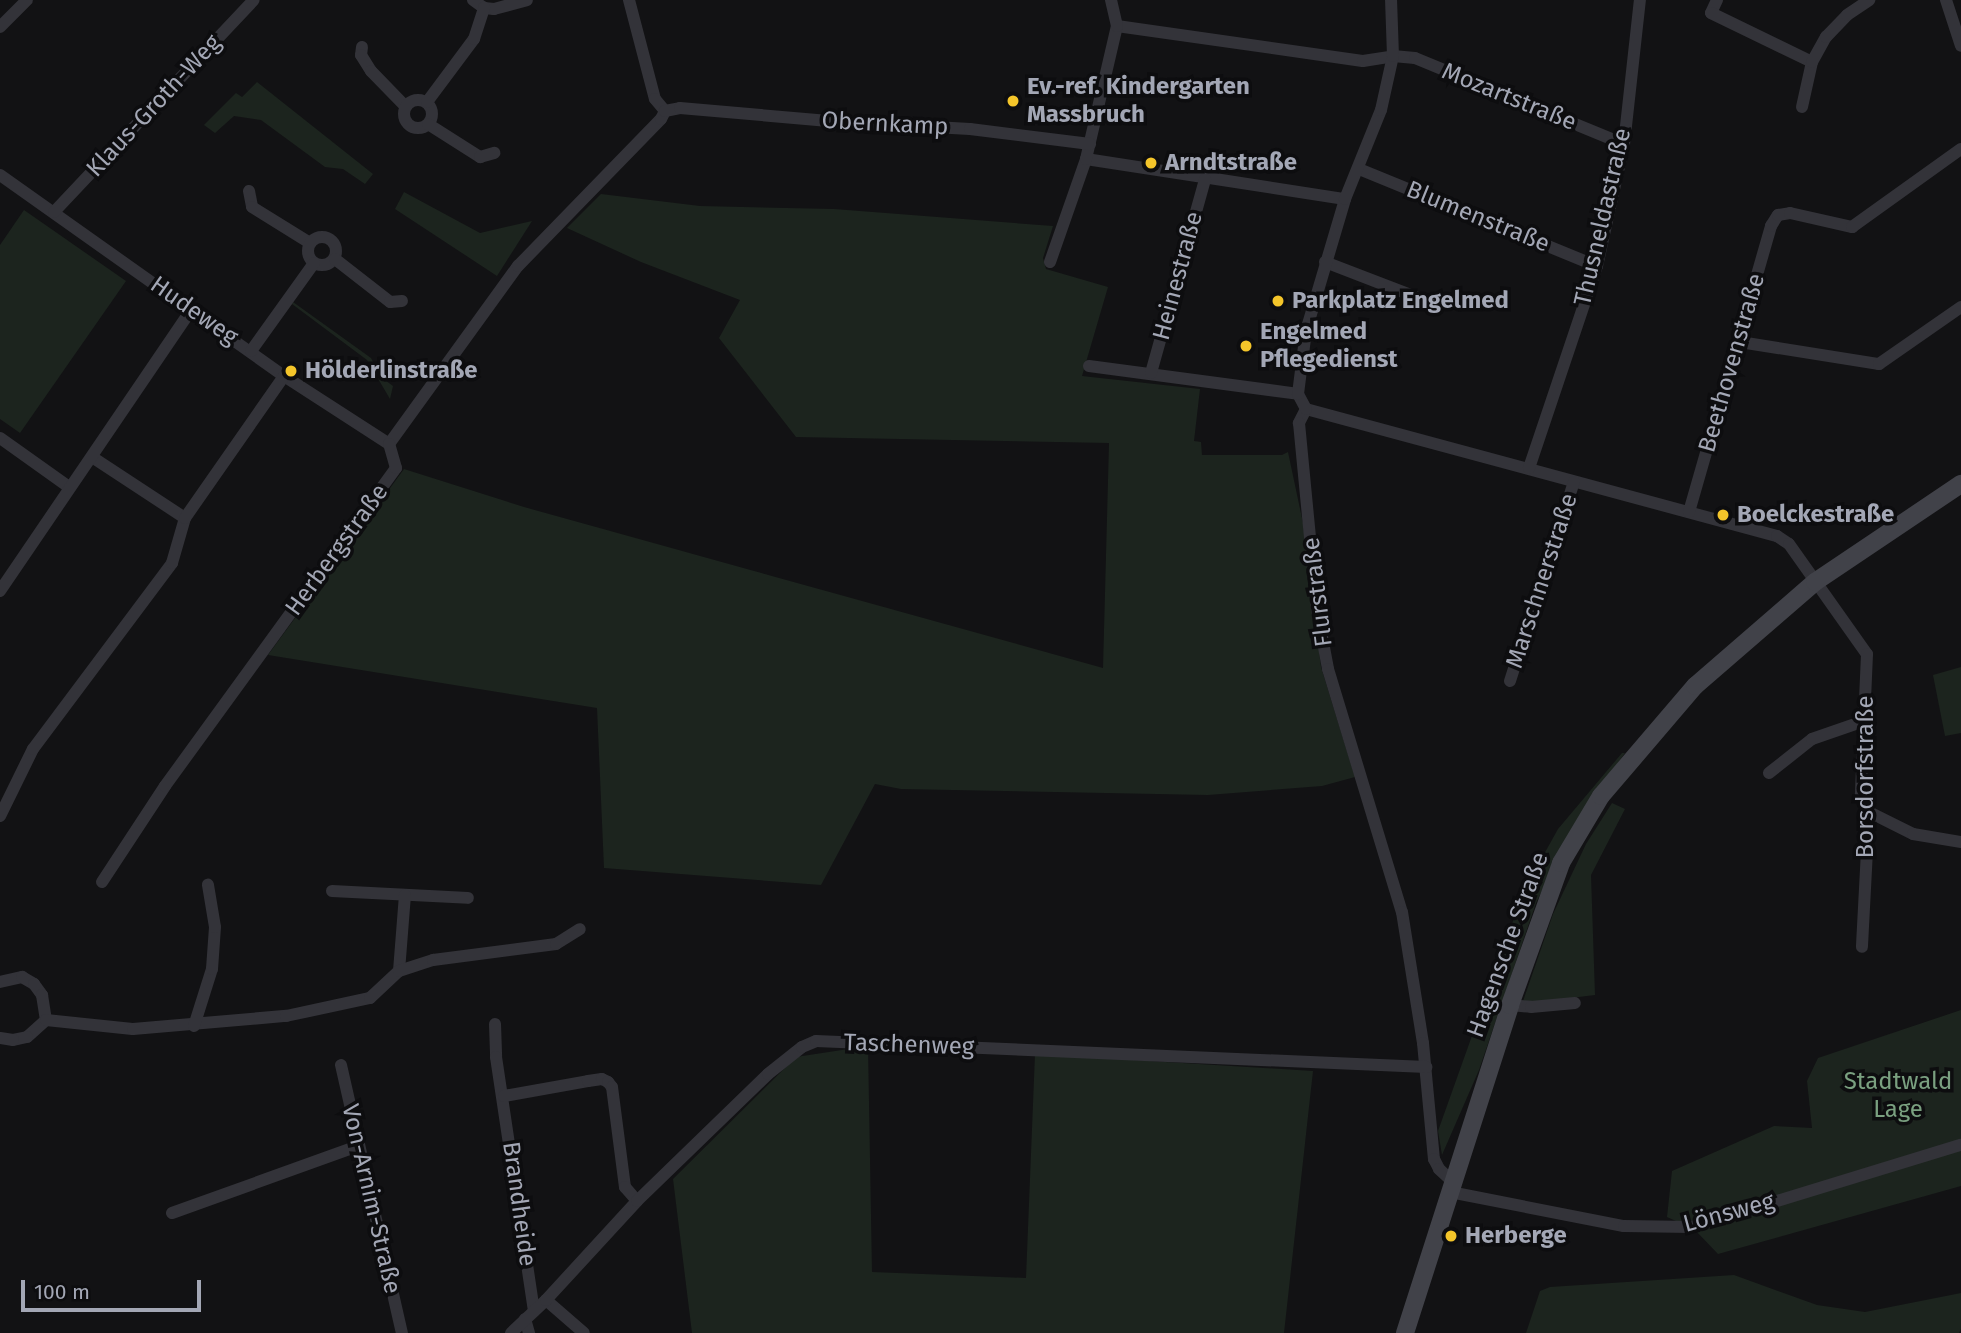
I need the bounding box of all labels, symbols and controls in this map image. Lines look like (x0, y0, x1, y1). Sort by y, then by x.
street label: Klaus-Groth-Weg (81, 29, 227, 183)
street label: Mozartstraße (1438, 57, 1580, 137)
place label: Ev.-ref. Kindergarten Massbruch (1027, 73, 1250, 129)
marker: Ev.-ref. Kindergarten Massbruch (1005, 93, 1021, 109)
street label: Obernkamp (821, 106, 949, 142)
street label: Thusneldastraße (1569, 125, 1637, 309)
place label: Arndtstraße (1165, 149, 1297, 177)
marker: Arndtstraße (1143, 155, 1159, 171)
street label: Blumenstraße (1402, 175, 1554, 259)
street label: Heinestraße (1147, 209, 1209, 343)
street label: Hudeweg (145, 270, 243, 352)
street label: Beethovenstraße (1693, 270, 1771, 456)
place label: Parkplatz Engelmed (1292, 287, 1509, 315)
marker: Parkplatz Engelmed (1270, 293, 1286, 309)
place label: Engelmed Pflegedienst (1260, 318, 1398, 374)
marker: Engelmed Pflegedienst (1238, 338, 1254, 354)
place label: Hölderlinstraße (305, 357, 478, 385)
marker: Hölderlinstraße (283, 363, 299, 379)
street label: Herbergstraße (280, 478, 394, 622)
street label: Marschnerstraße (1500, 490, 1584, 672)
place label: Boelckestraße (1737, 501, 1894, 529)
marker: Boelckestraße (1715, 507, 1731, 523)
street label: Flurstraße (1297, 536, 1339, 648)
street label: Borsdorfstraße (1852, 696, 1880, 858)
street label: Hagensche Straße (1461, 848, 1555, 1042)
street label: Taschenweg (843, 1028, 975, 1062)
park label: Stadtwald Lage (1844, 1068, 1952, 1124)
street label: Von-Arnim-Straße (335, 1101, 407, 1297)
street label: Brandheide (496, 1140, 542, 1268)
street label: Lönsweg (1680, 1187, 1778, 1239)
place label: Herberge (1465, 1222, 1567, 1250)
marker: Herberge (1443, 1228, 1459, 1244)
scale bar (24, 1266, 205, 1310)
text: 100 m (34, 1279, 90, 1305)

